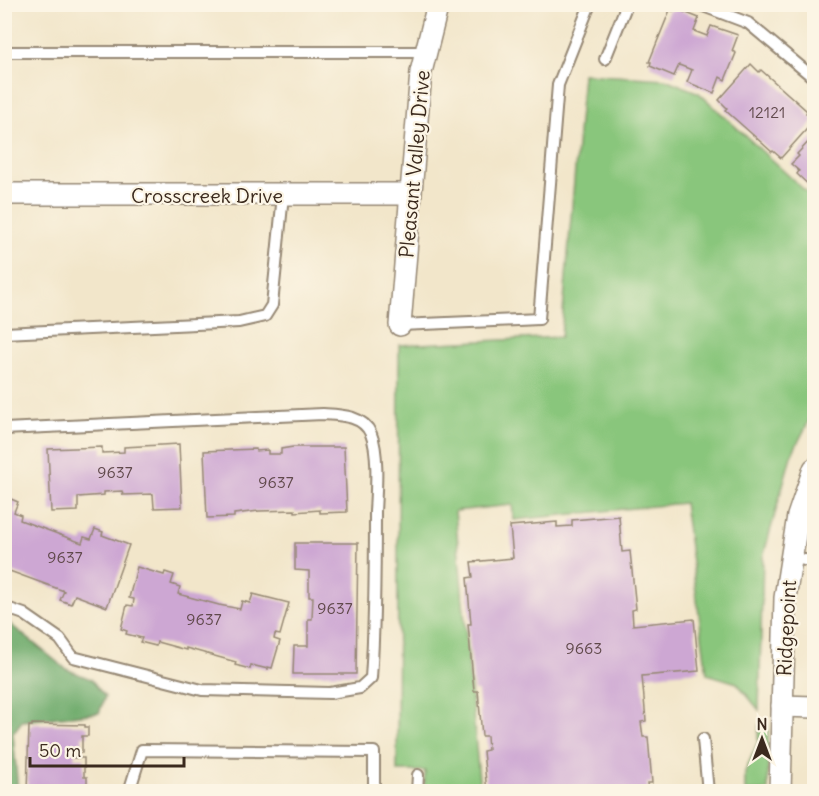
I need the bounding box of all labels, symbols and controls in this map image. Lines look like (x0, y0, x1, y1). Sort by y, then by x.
street label: Pleasant Valley Drive (393, 69, 435, 259)
house number: 12121 (749, 102, 785, 122)
street label: Crosscreek Drive (131, 183, 283, 208)
house number: 9637 (97, 462, 133, 482)
house number: 9637 (258, 472, 294, 492)
house number: 9637 (47, 547, 83, 567)
street label: Ridgepoint (771, 579, 801, 677)
house number: 9637 (317, 598, 353, 618)
house number: 9637 (186, 609, 222, 629)
house number: 9663 (566, 638, 602, 658)
north arrow (732, 709, 792, 769)
text: N (756, 714, 768, 734)
scale bar (30, 730, 184, 768)
text: 50 m (39, 739, 81, 762)

